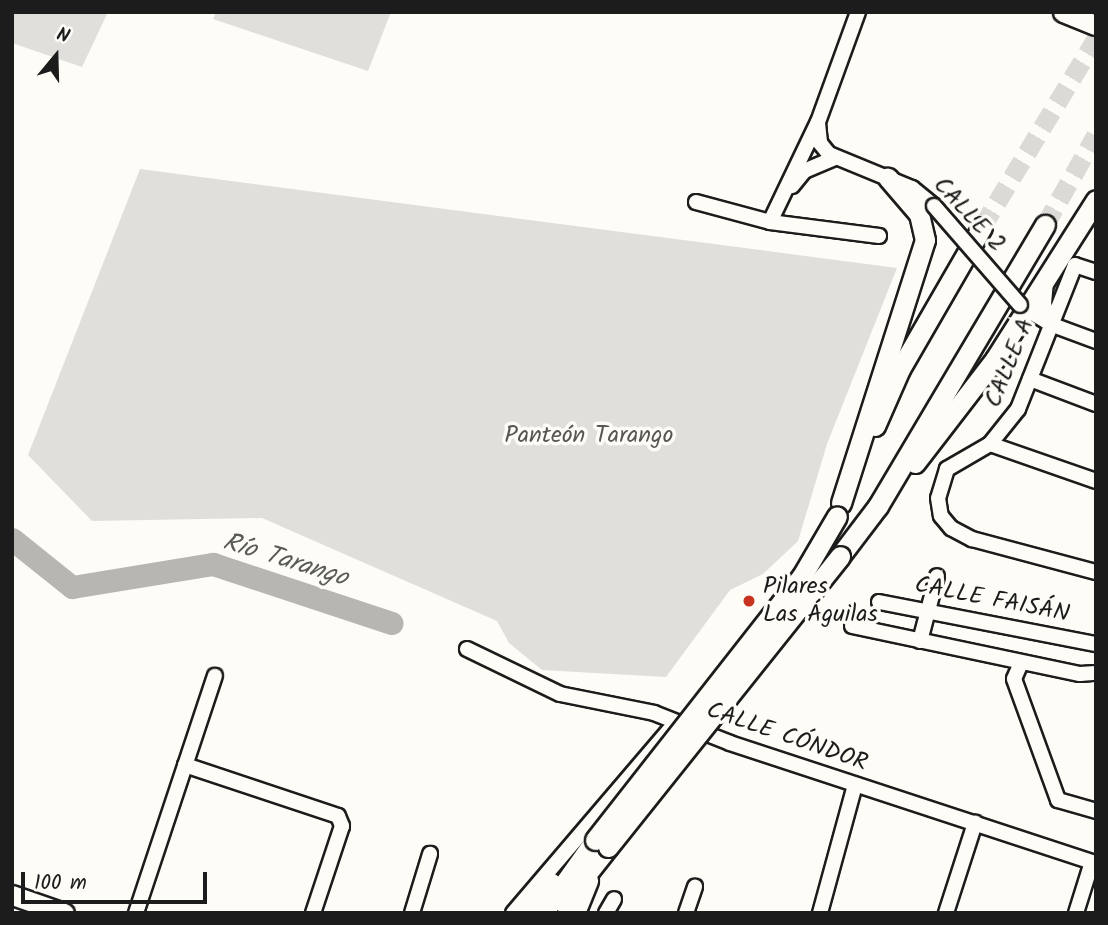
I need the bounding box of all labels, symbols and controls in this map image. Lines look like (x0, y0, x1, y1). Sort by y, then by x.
text: N (52, 20, 73, 52)
north arrow (21, 21, 91, 91)
street label: CALLE 2 (927, 171, 1011, 259)
street label: CALLE A (979, 314, 1041, 412)
park label: Panteón Tarango (505, 422, 673, 450)
water label: Río Tarango (219, 527, 351, 595)
street label: CALLE FAISÁN (912, 571, 1072, 629)
place label: Pilares Las Águilas (763, 573, 878, 629)
marker: Pilares Las Águilas (741, 593, 757, 609)
street label: CALLE CÓNDOR (703, 696, 871, 778)
scale bar (24, 858, 210, 902)
text: 100 m (34, 867, 87, 900)

